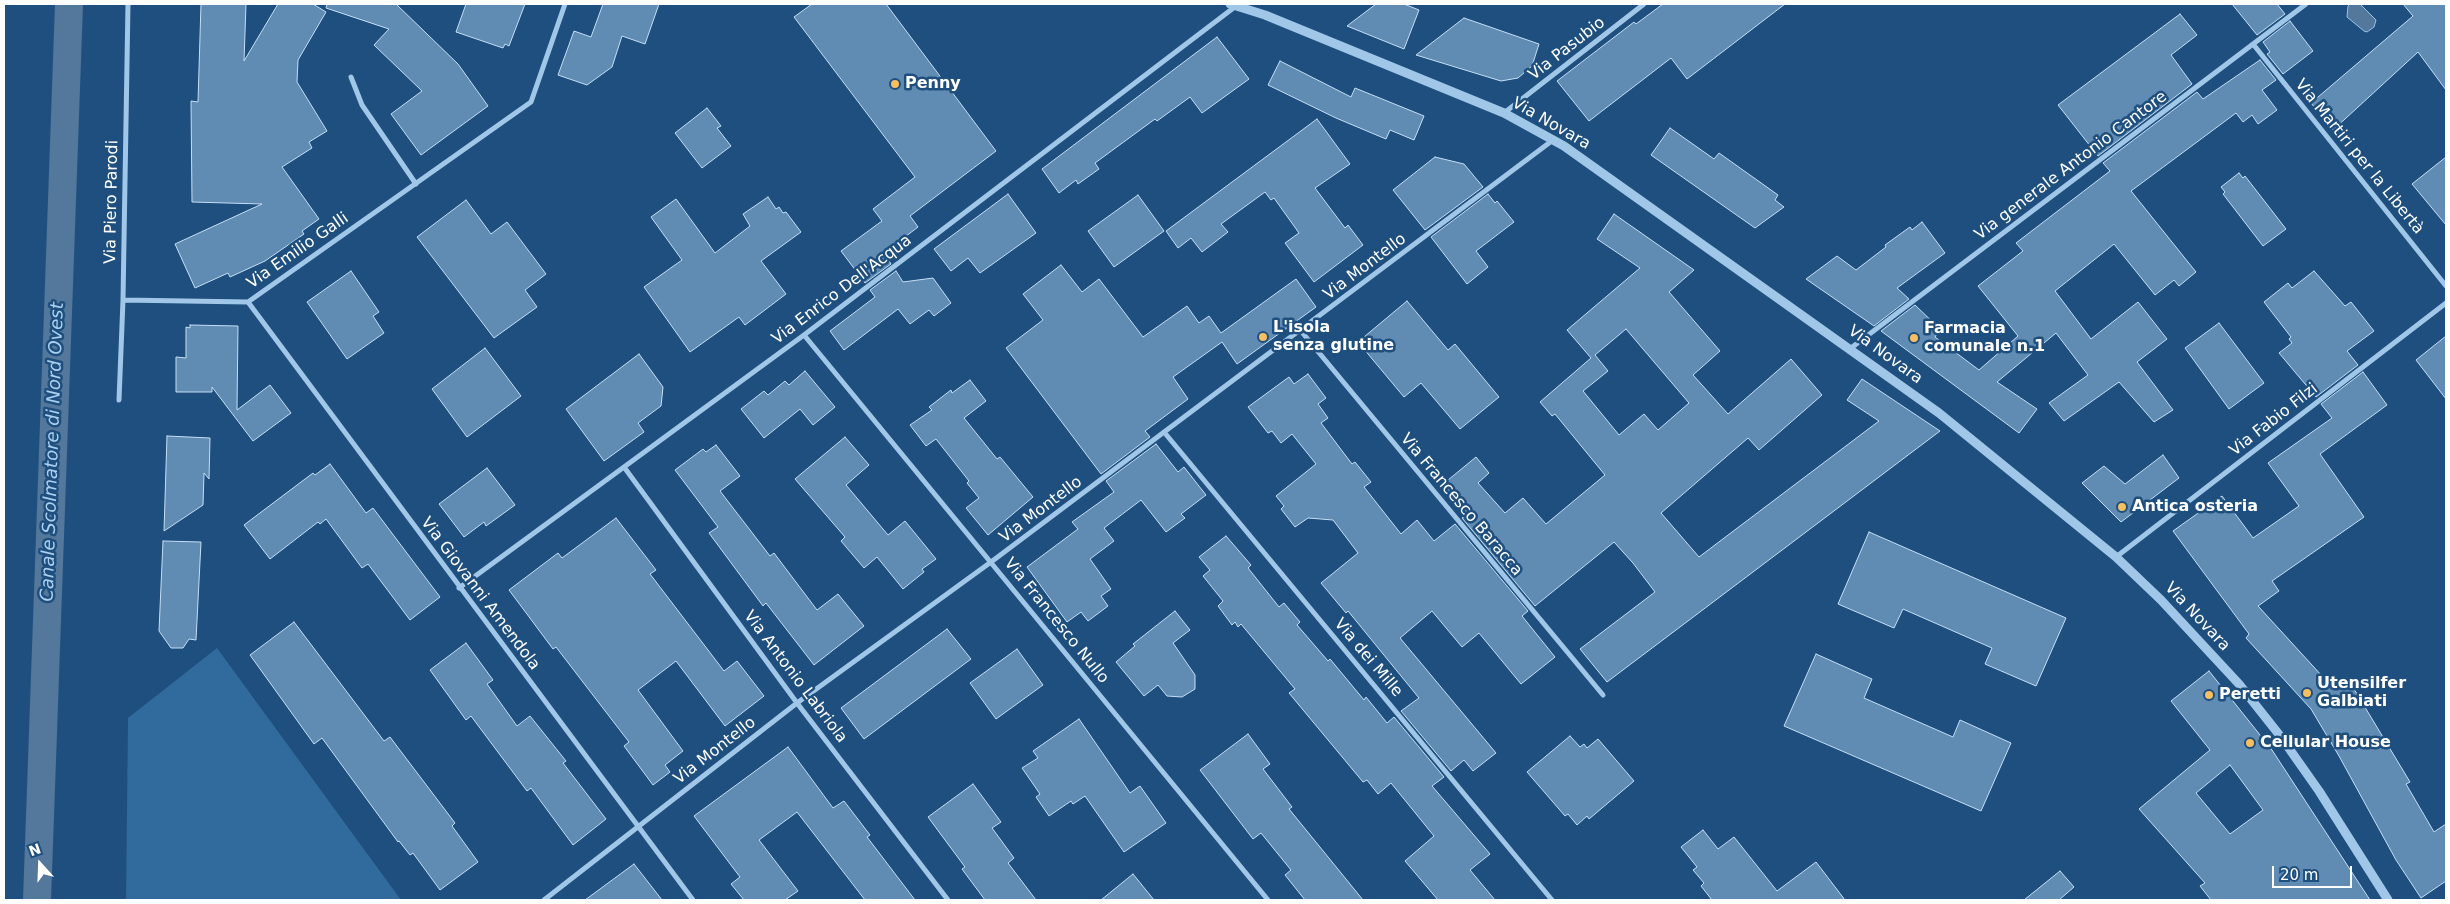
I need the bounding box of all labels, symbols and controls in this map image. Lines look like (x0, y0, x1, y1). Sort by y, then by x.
street label: Via Pasubio (1525, 13, 1609, 85)
place label: Penny (905, 74, 961, 94)
street label: Via Martiri per la Libertà (2291, 76, 2427, 238)
marker: Penny (889, 78, 901, 90)
street label: Via generale Antonio Cantore (1971, 87, 2171, 245)
street label: Via Novara (1508, 94, 1594, 154)
street label: Via Piero Parodi (101, 140, 123, 264)
street label: Via Emilio Galli (244, 209, 352, 293)
street label: Via Montello (1320, 230, 1410, 304)
street label: Via Enrico Dell'Acqua (768, 231, 916, 349)
water label: Canale Scolmatore di Nord Ovest (37, 302, 69, 602)
place label: L'isola senza glutine (1273, 318, 1394, 356)
place label: Farmacia comunale n.1 (1924, 319, 2045, 357)
street label: Via Novara (1844, 322, 1926, 388)
marker: L'isola senza glutine (1257, 331, 1269, 343)
marker: Farmacia comunale n.1 (1908, 332, 1920, 344)
street label: Via Fabio Filzi (2226, 380, 2322, 460)
street label: Via Francesco Baracca (1396, 430, 1526, 580)
street label: Via Montello (996, 473, 1086, 547)
place label: Antica osteria (2132, 497, 2258, 517)
marker: Antica osteria (2116, 501, 2128, 513)
street label: Via Giovanni Amendola (416, 514, 544, 674)
street label: Via Francesco Nullo (999, 554, 1113, 688)
street label: Via Novara (2160, 579, 2234, 655)
street label: Via Antonio Labriola (739, 607, 851, 747)
street label: Via dei Mille (1330, 615, 1406, 701)
place label: Utensilfer Galbiati (2317, 674, 2406, 712)
place label: Peretti (2219, 685, 2281, 705)
marker: Utensilfer Galbiati (2301, 687, 2313, 699)
marker: Peretti (2203, 689, 2215, 701)
street label: Via Montello (670, 713, 760, 789)
place label: Cellular House (2260, 733, 2391, 753)
marker: Cellular House (2244, 737, 2256, 749)
north arrow (15, 839, 65, 889)
text: N (27, 840, 43, 859)
scale bar (2275, 856, 2355, 888)
text: 20 m (2280, 866, 2318, 884)

